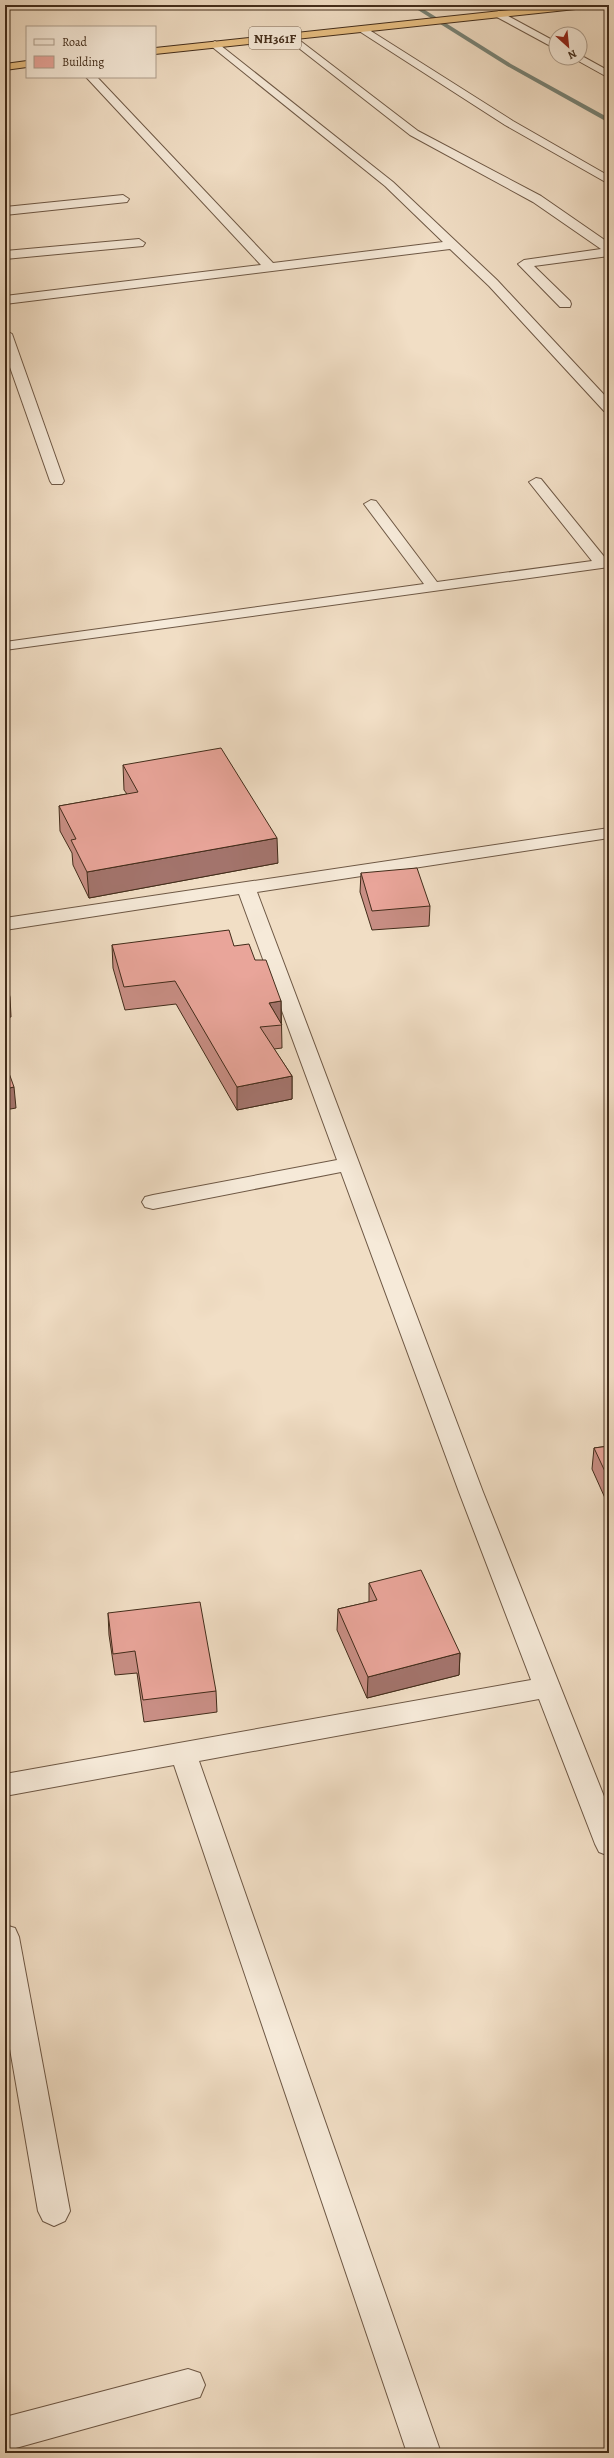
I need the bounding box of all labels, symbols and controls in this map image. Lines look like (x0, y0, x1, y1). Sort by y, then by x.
legend (26, 26, 156, 78)
north arrow (548, 26, 588, 66)
road number: NH361F (249, 27, 301, 49)
text: Road (62, 34, 88, 50)
text: N (565, 46, 579, 63)
text: Building (62, 54, 104, 70)

